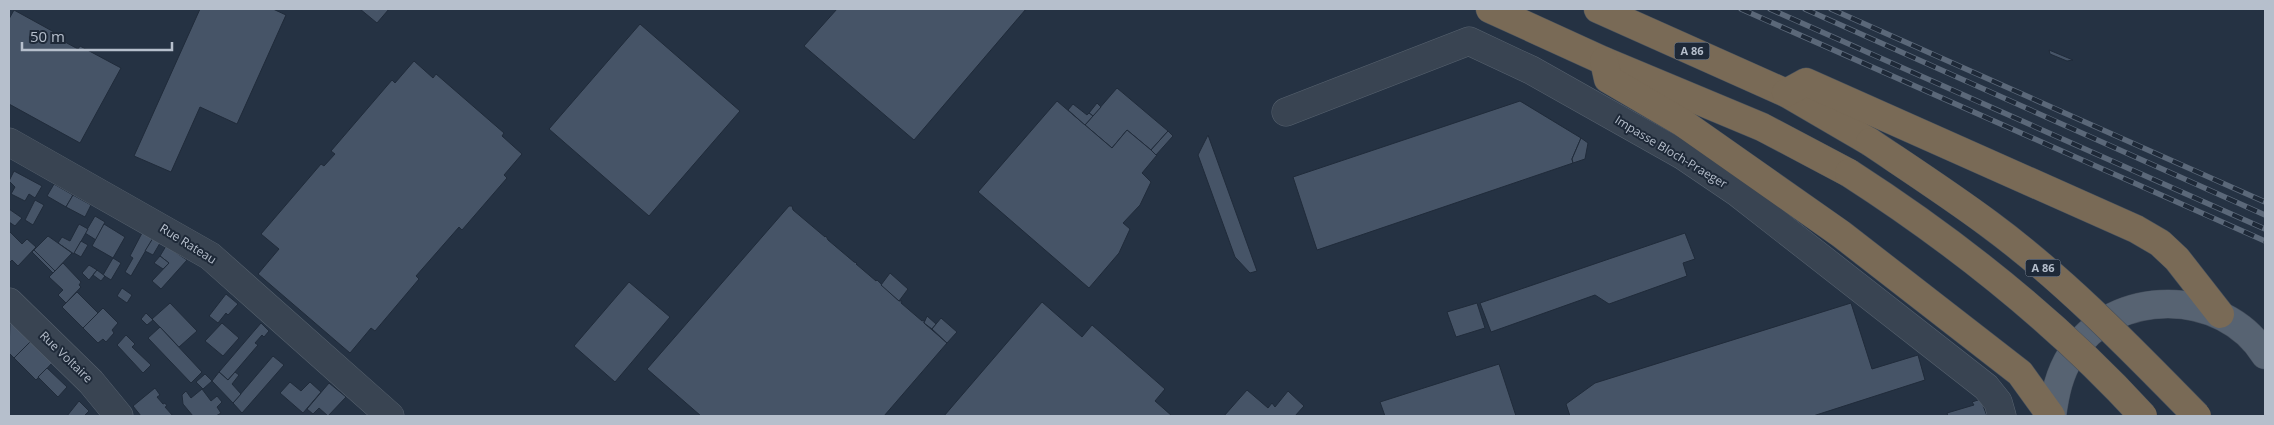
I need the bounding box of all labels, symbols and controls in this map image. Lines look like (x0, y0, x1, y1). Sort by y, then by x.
scale bar (22, 20, 172, 52)
text: 50 m (30, 26, 65, 46)
road number: A 86 (1674, 42, 1710, 59)
street label: Impasse Bloch-Praeger (1612, 111, 1731, 192)
street label: Rue Rateau (157, 219, 220, 268)
road number: A 86 (2026, 260, 2060, 276)
street label: Rue Voltaire (36, 327, 97, 386)

